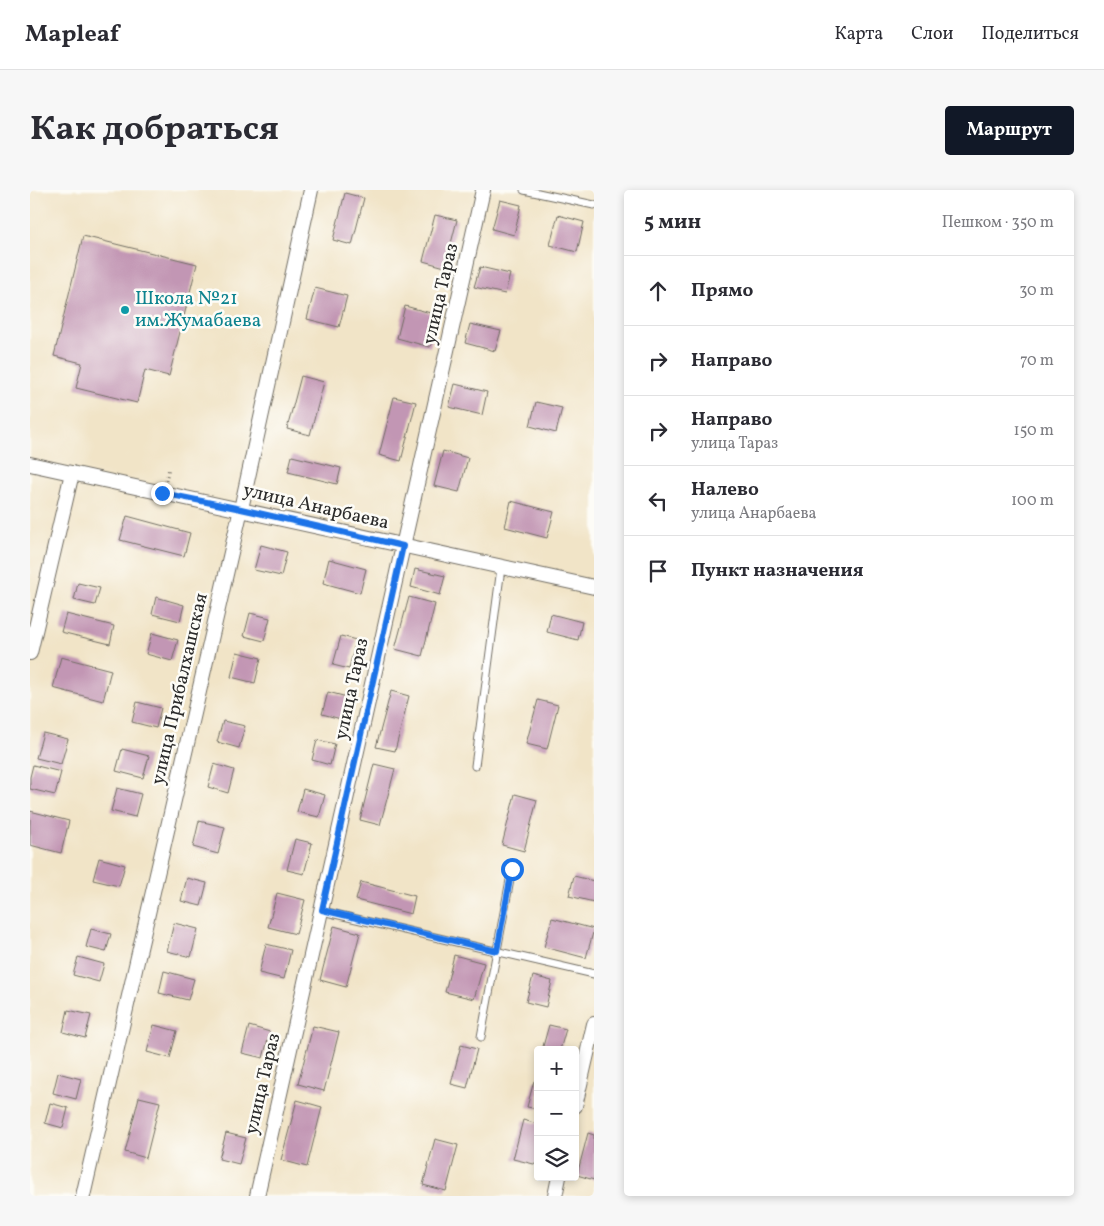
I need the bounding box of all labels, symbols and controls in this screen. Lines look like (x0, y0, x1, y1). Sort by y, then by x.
text: Mapleaf (25, 18, 119, 52)
text: Карта (835, 22, 883, 47)
text: Слои (911, 22, 953, 47)
text: Поделиться (981, 22, 1079, 47)
text: Как добраться (30, 106, 279, 154)
button: Маршрут (945, 106, 1074, 155)
text: 5 мин (644, 208, 701, 237)
text: Пешком · 350 m (942, 212, 1054, 234)
street label: улица Тараз (417, 241, 465, 347)
icon: ahead (644, 277, 672, 305)
text: Прямо (691, 278, 753, 304)
text: 30 m (1019, 280, 1054, 302)
place label: Школа №21 им.Жумабаева (135, 286, 261, 334)
marker: Школа №21 им.Жумабаева (119, 304, 131, 316)
icon: right (644, 347, 672, 375)
text: Направо (691, 348, 773, 374)
text: 70 m (1020, 350, 1054, 372)
text: Направо (691, 407, 773, 433)
icon: right (644, 417, 672, 445)
text: 150 m (1013, 420, 1054, 442)
text: улица Тараз (691, 433, 778, 455)
text: Налево (691, 477, 759, 503)
street label: улица Анарбаева (240, 478, 392, 536)
route end (151, 482, 174, 505)
icon: left (644, 487, 672, 515)
text: 100 m (1011, 490, 1054, 512)
text: улица Анарбаева (691, 503, 817, 525)
icon: arrive (644, 557, 672, 585)
text: Пункт назначения (691, 558, 864, 584)
street label: улица Прибалхашская (145, 590, 215, 788)
street label: улица Тараз (329, 636, 375, 742)
route start (501, 858, 524, 881)
street label: улица Тараз (239, 1031, 287, 1137)
map controls (534, 1046, 579, 1181)
button: + (534, 1046, 579, 1091)
button: − (534, 1091, 579, 1136)
button: layers (534, 1136, 579, 1181)

